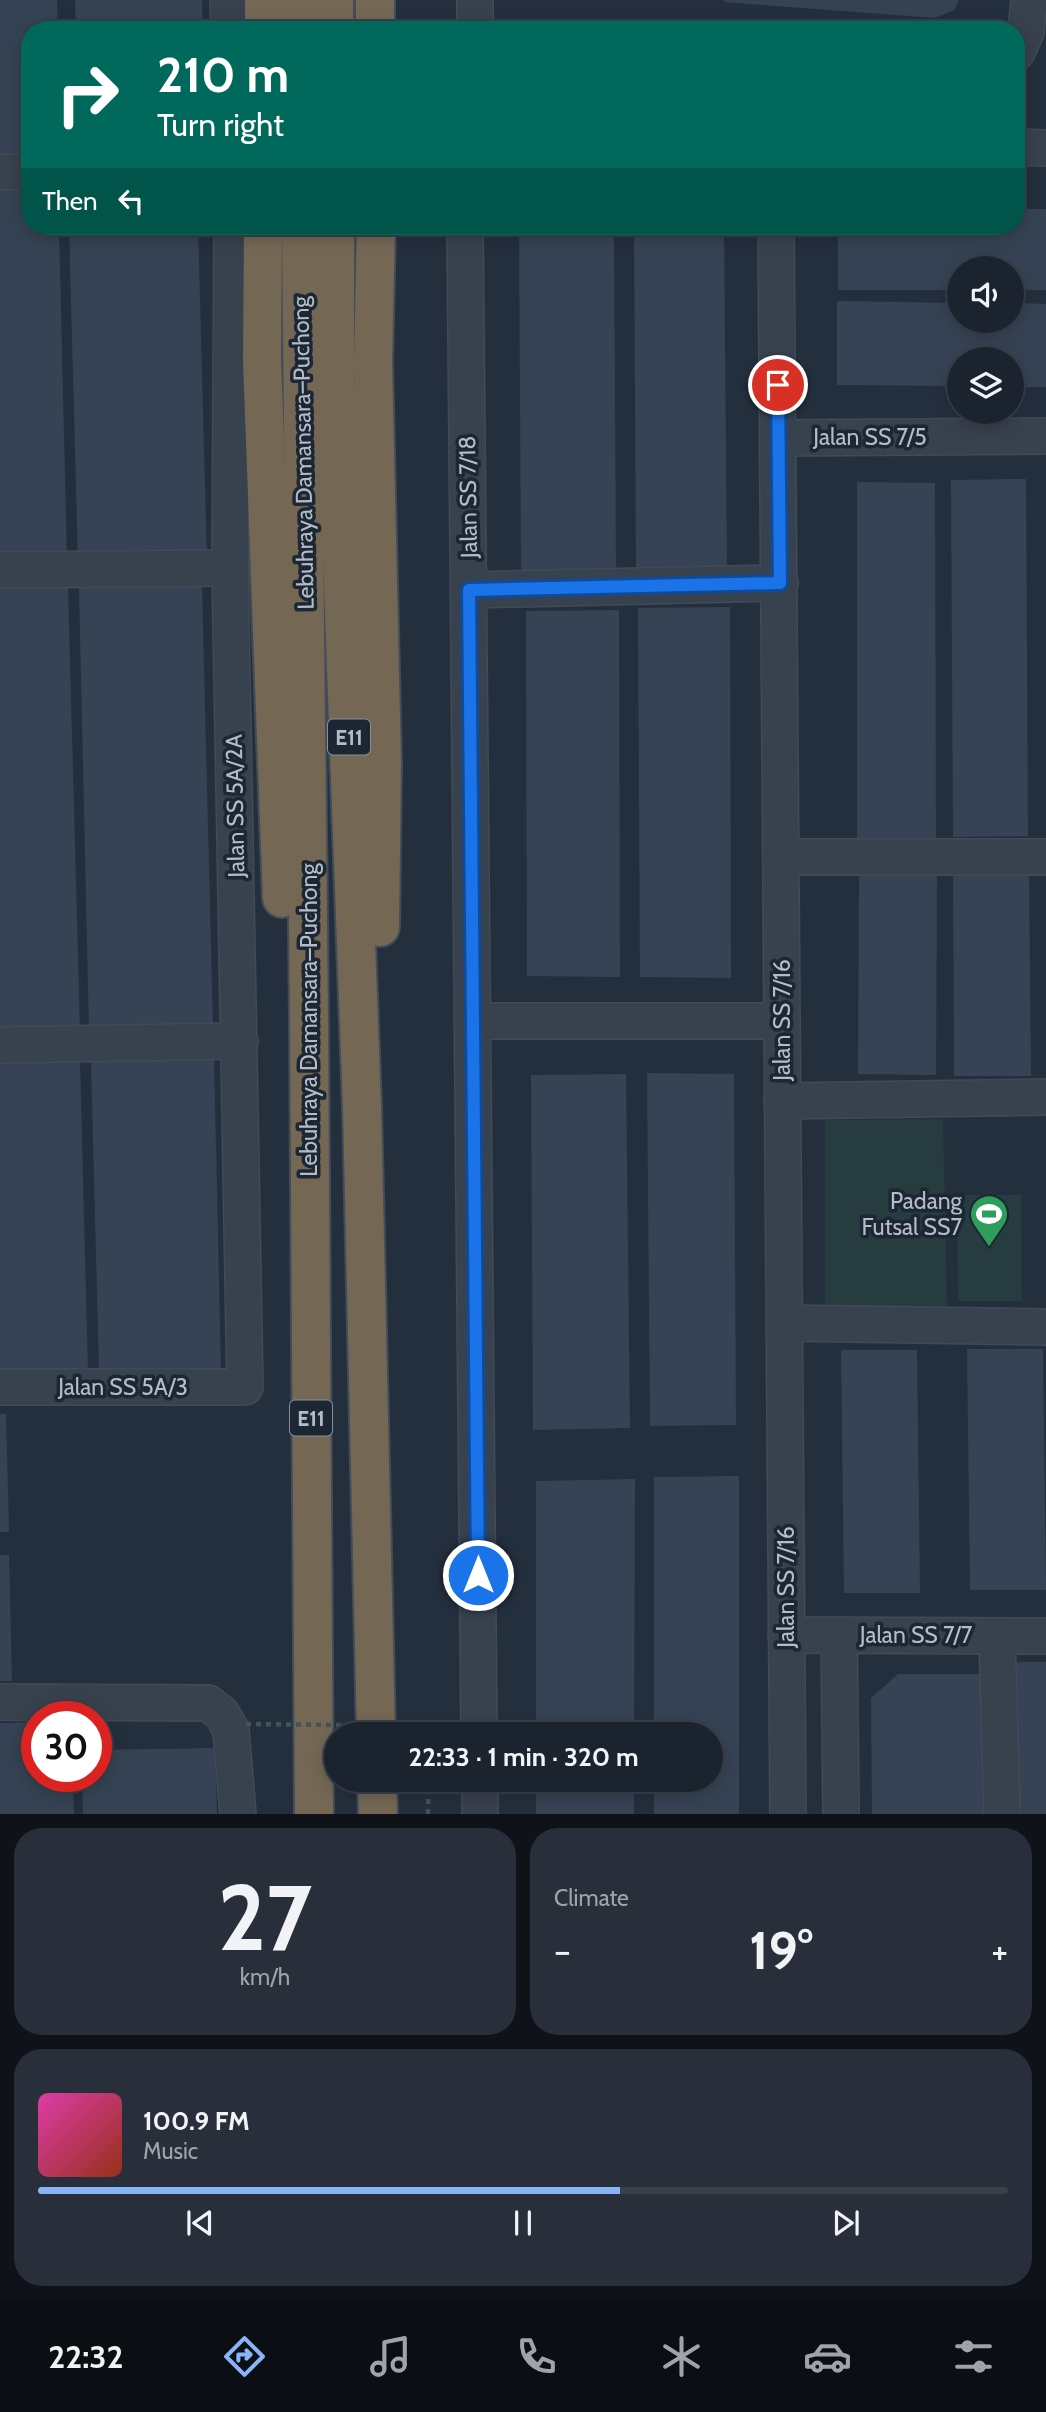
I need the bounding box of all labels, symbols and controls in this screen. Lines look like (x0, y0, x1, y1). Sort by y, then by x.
text: 210 m (157, 45, 289, 104)
icon: right (42, 49, 133, 140)
text: Turn right (157, 105, 284, 144)
icon: left (112, 182, 150, 220)
text: Then (42, 185, 98, 217)
map controls (947, 256, 1024, 424)
button: sound (947, 256, 1024, 333)
street label: Lebuhraya Damansara–Puchong (286, 295, 320, 610)
button: layers (947, 347, 1024, 424)
pin (748, 355, 808, 415)
icon: arrive (759, 366, 797, 404)
street label: Jalan SS 7/5 (812, 423, 927, 451)
street label: Jalan SS 7/18 (453, 436, 483, 559)
road number: E11 (328, 720, 370, 754)
street label: Jalan SS 5A/2A (220, 734, 250, 879)
street label: Lebuhraya Damansara–Puchong (295, 863, 323, 1177)
street label: Jalan SS 7/16 (768, 959, 796, 1082)
place label: Padang Futsal SS7 (861, 1187, 963, 1241)
sports icon: Padang Futsal SS7 (968, 1193, 1010, 1248)
street label: Jalan SS 5A/3 (57, 1373, 188, 1401)
road number: E11 (290, 1400, 332, 1436)
street label: Jalan SS 7/16 (772, 1526, 800, 1649)
position arrow (441, 1538, 515, 1612)
street label: Jalan SS 7/7 (859, 1621, 973, 1649)
speed limit sign: 30 (21, 1701, 112, 1792)
text: 22:33 · 1 min · 320 m (409, 1741, 638, 1773)
text: 27 (218, 1862, 312, 1973)
text: Climate (554, 1884, 629, 1912)
text: 19° (749, 1919, 813, 1982)
text: − (554, 1927, 571, 1974)
text: + (991, 1927, 1008, 1974)
text: km/h (240, 1963, 290, 1991)
text: 100.9 FM (143, 2105, 250, 2137)
text: Music (143, 2137, 198, 2165)
icon: previous (181, 2204, 219, 2242)
icon: pause (504, 2204, 542, 2242)
icon: next (827, 2204, 865, 2242)
icon: directions (220, 2332, 269, 2381)
icon: music (366, 2332, 415, 2381)
icon: phone (512, 2332, 561, 2381)
icon: climate (657, 2332, 706, 2381)
icon: car (803, 2332, 852, 2381)
icon: filters (949, 2332, 998, 2381)
text: 22:32 (48, 2337, 123, 2376)

